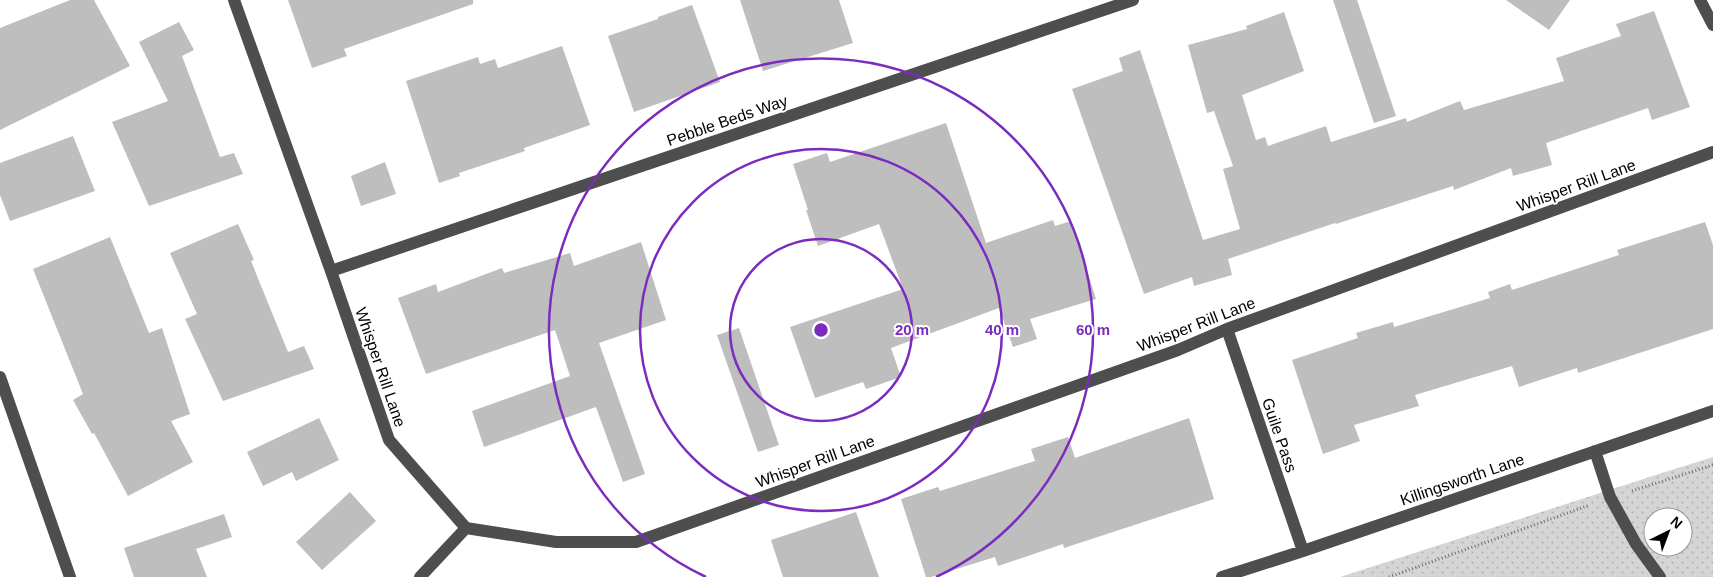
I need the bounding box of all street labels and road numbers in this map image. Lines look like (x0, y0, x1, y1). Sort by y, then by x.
street label: Pebble Beds Way (665, 92, 790, 149)
street label: Whisper Rill Lane (1514, 156, 1638, 215)
street label: Whisper Rill Lane (1135, 294, 1258, 355)
street label: Whisper Rill Lane (352, 305, 409, 429)
street label: Guile Pass (1259, 396, 1300, 475)
street label: Whisper Rill Lane (753, 432, 877, 491)
street label: Killingsworth Lane (1398, 450, 1526, 509)

